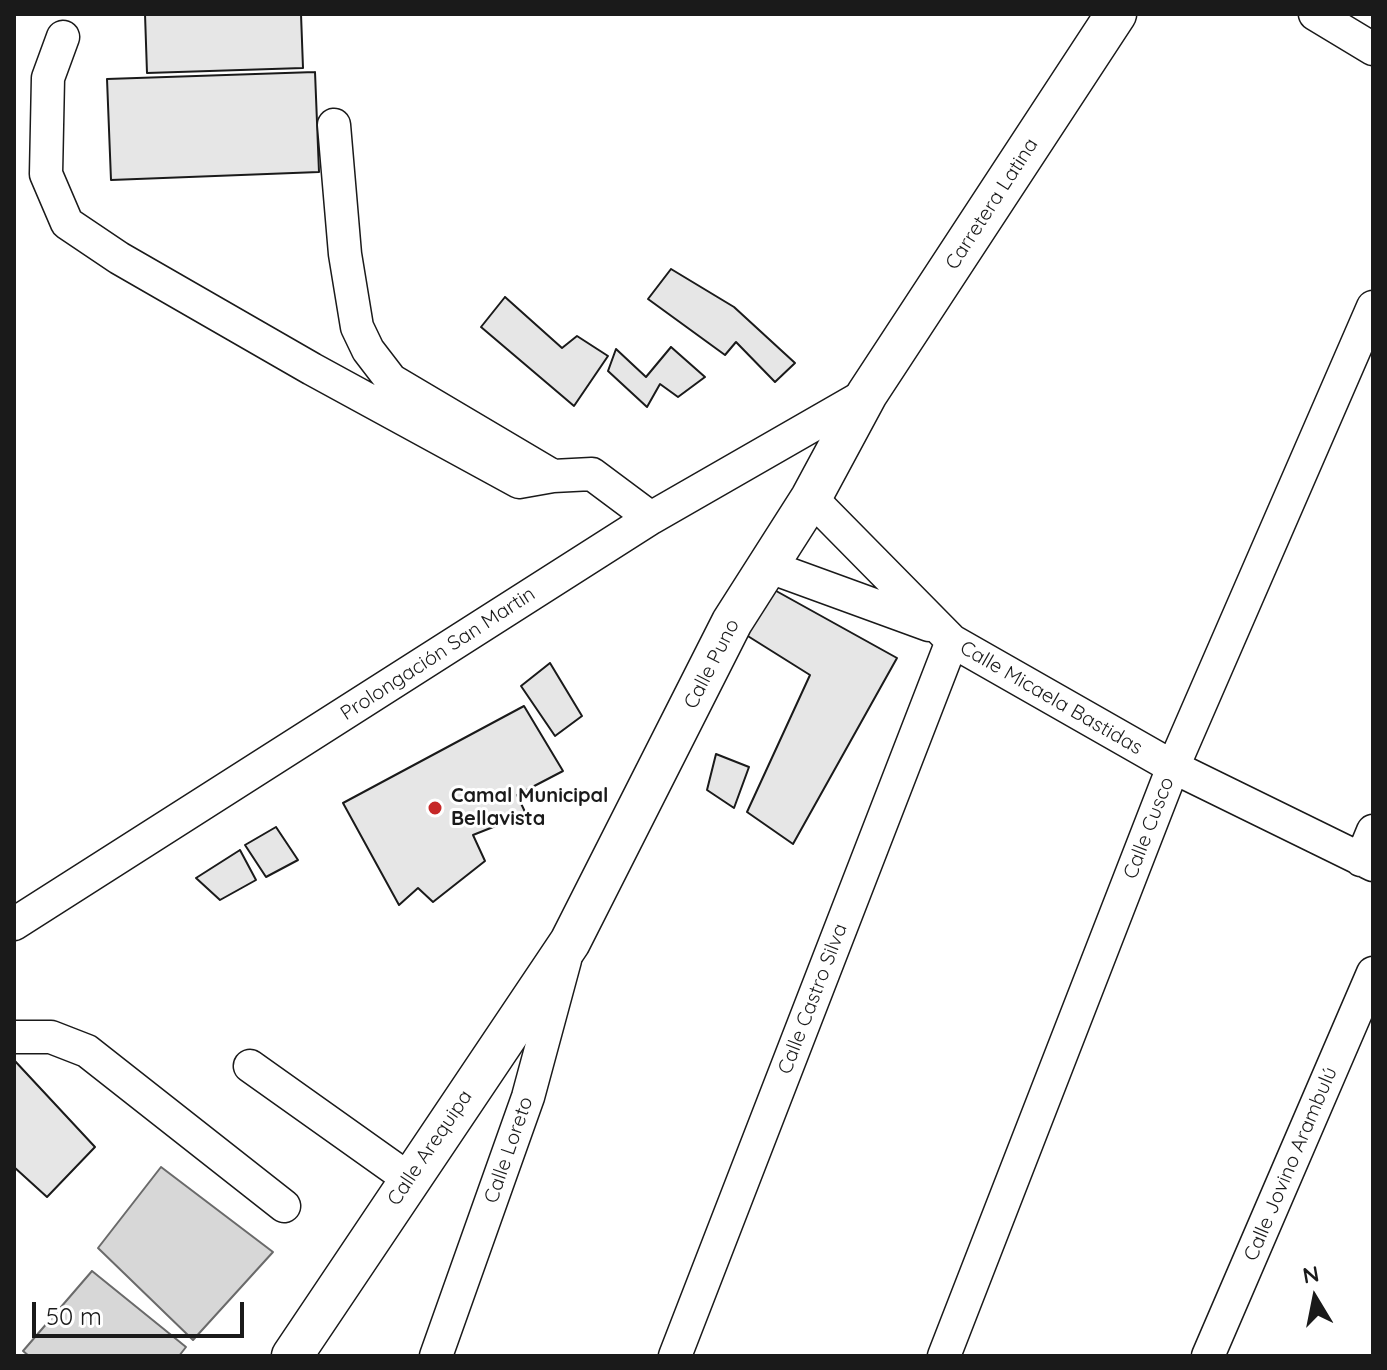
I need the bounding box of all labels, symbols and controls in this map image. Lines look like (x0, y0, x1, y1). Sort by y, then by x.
street label: Carretera Latina (941, 134, 1043, 274)
street label: Prolongación San Martin (336, 582, 540, 726)
street label: Calle Puno (679, 615, 745, 713)
street label: Calle Micaela Bastidas (955, 636, 1147, 760)
street label: Calle Cusco (1119, 774, 1179, 882)
place label: Camal Municipal Bellavista (451, 784, 608, 831)
marker: Camal Municipal Bellavista (426, 799, 444, 817)
street label: Calle Castro Silva (773, 920, 853, 1078)
street label: Calle Jovino Arambulú (1239, 1063, 1343, 1265)
street label: Calle Arequipa (382, 1086, 478, 1210)
street label: Calle Loreto (480, 1094, 538, 1206)
north arrow (1275, 1258, 1355, 1338)
text: N (1300, 1259, 1321, 1290)
scale bar (36, 1286, 248, 1336)
text: 50 m (46, 1301, 102, 1331)

